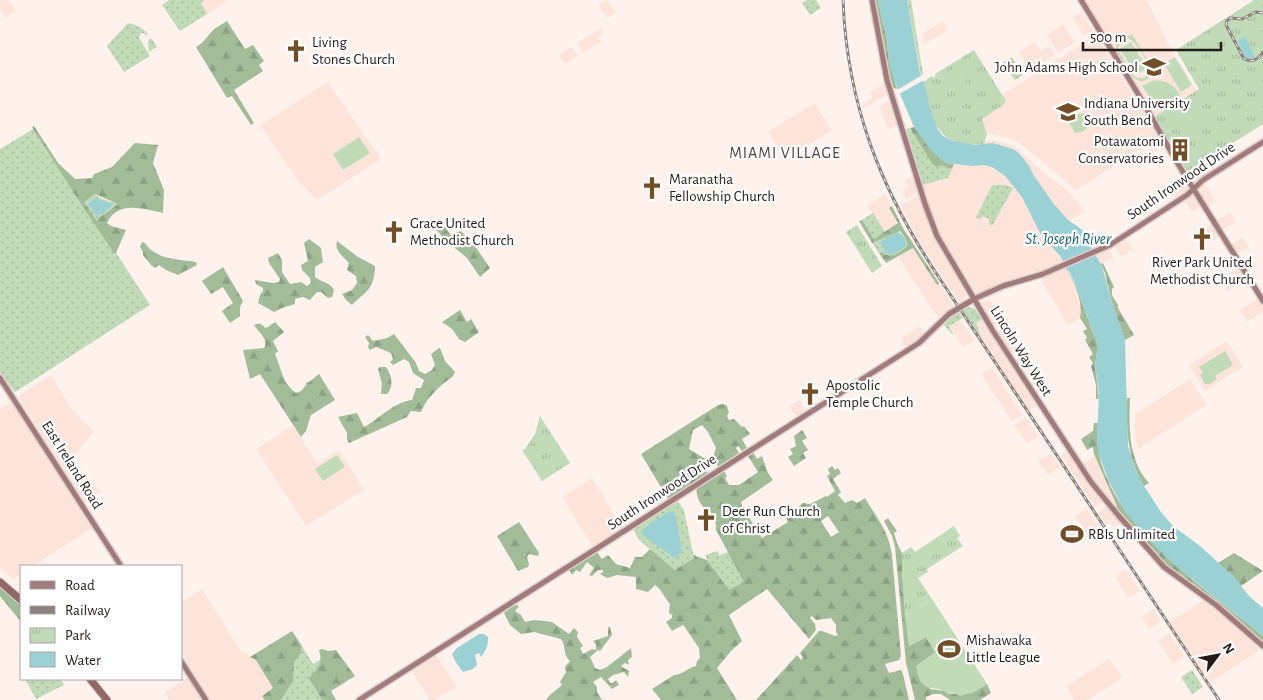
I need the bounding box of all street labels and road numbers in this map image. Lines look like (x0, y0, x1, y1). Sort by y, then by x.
street label: South Ironwood Drive (1124, 139, 1238, 223)
street label: Lincoln Way West (987, 303, 1055, 399)
street label: East Ireland Road (39, 418, 105, 512)
street label: South Ironwood Drive (605, 451, 719, 533)

